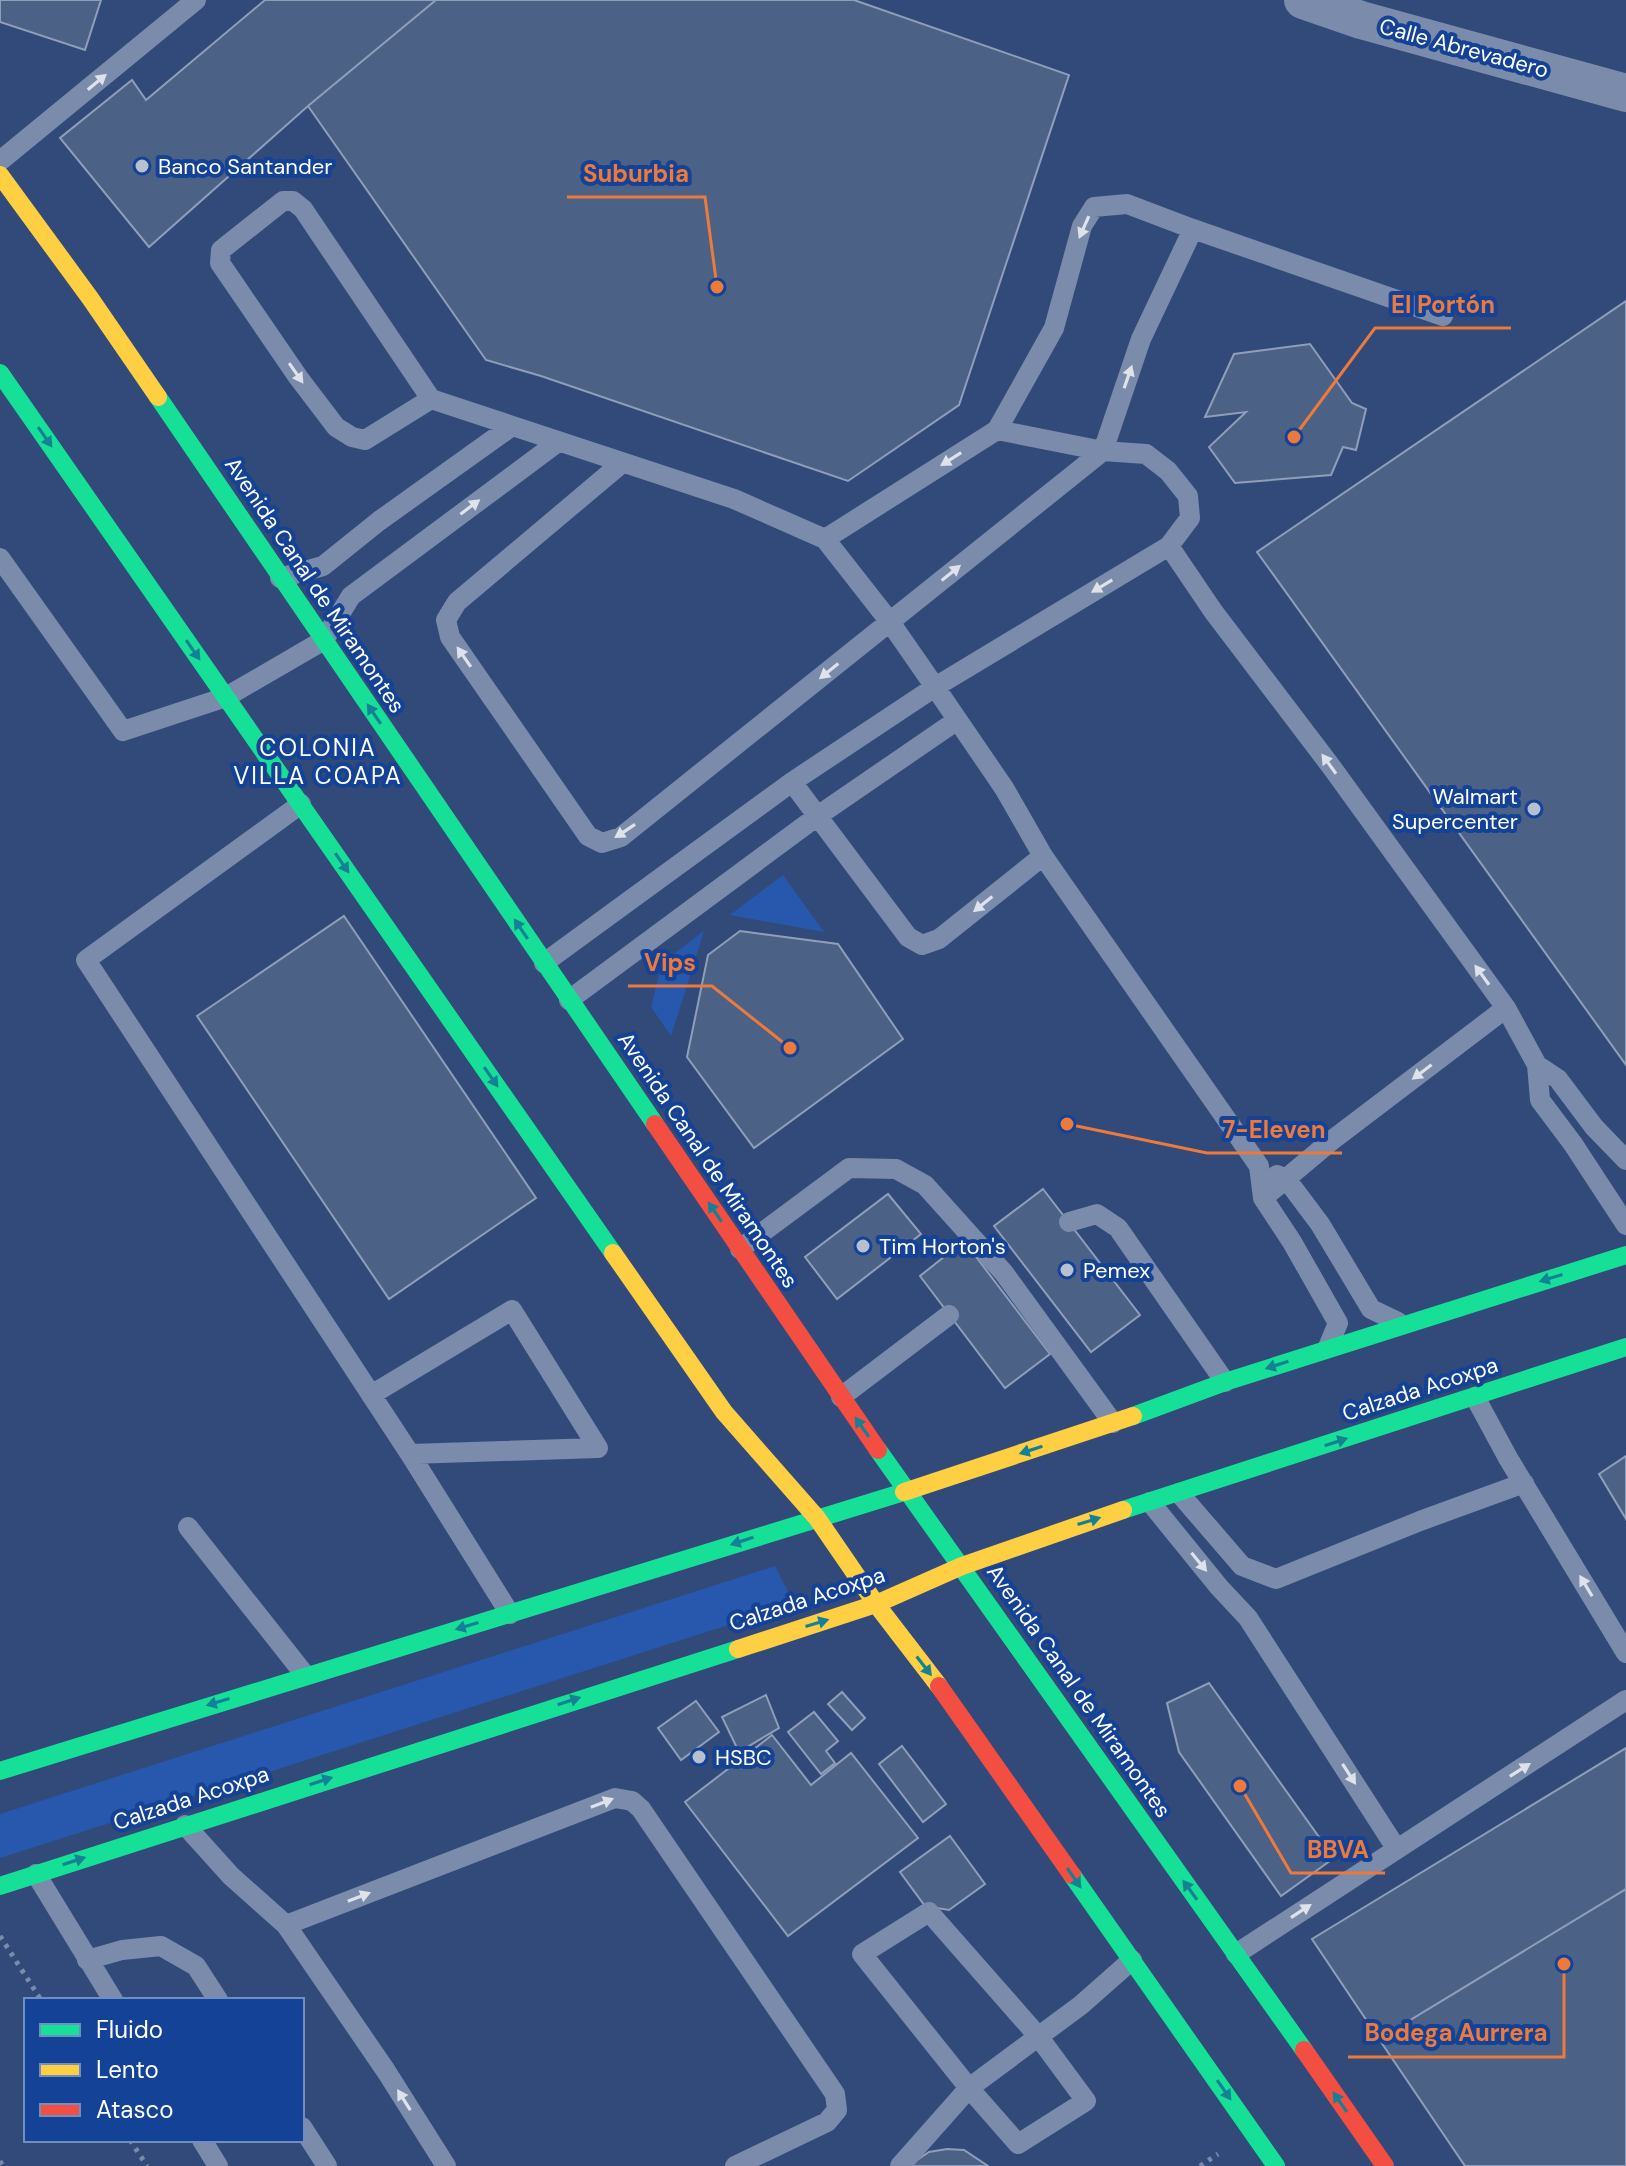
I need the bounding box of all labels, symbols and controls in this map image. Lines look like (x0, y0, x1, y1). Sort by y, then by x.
street label: Calle Abrevadero (1376, 11, 1552, 85)
one-way arrow (87, 74, 107, 91)
callout: Suburbia (567, 149, 705, 197)
place label: Banco Santander (158, 152, 332, 181)
marker: Banco Santander (133, 157, 151, 175)
text: Suburbia (583, 158, 689, 189)
one-way arrow (1077, 215, 1090, 238)
callout: El Portón (1375, 280, 1511, 328)
text: El Portón (1391, 289, 1495, 320)
one-way arrow (288, 363, 303, 384)
one-way arrow (1122, 365, 1134, 389)
one-way arrow (37, 427, 52, 448)
street label: Avenida Canal de Miramontes (218, 451, 412, 719)
one-way arrow (940, 452, 962, 466)
one-way arrow (460, 500, 481, 515)
one-way arrow (941, 565, 961, 582)
one-way arrow (1091, 579, 1113, 593)
one-way arrow (185, 640, 200, 661)
one-way arrow (457, 646, 472, 667)
one-way arrow (819, 662, 839, 678)
one-way arrow (367, 703, 382, 724)
district label: COLONIA VILLA COAPA (233, 732, 403, 791)
one-way arrow (1322, 754, 1338, 775)
place label: Walmart Supercenter (1392, 782, 1518, 836)
marker: Walmart Supercenter (1525, 800, 1543, 818)
one-way arrow (615, 824, 636, 839)
one-way arrow (334, 853, 349, 874)
one-way arrow (972, 896, 993, 913)
one-way arrow (513, 918, 528, 939)
callout: Vips (628, 938, 712, 986)
text: Vips (644, 947, 696, 978)
one-way arrow (1474, 964, 1490, 986)
street label: Avenida Canal de Miramontes (611, 1026, 805, 1294)
one-way arrow (1412, 1063, 1432, 1079)
one-way arrow (483, 1066, 498, 1087)
callout: 7-Eleven (1207, 1105, 1342, 1153)
text: 7-Eleven (1222, 1114, 1326, 1145)
one-way arrow (708, 1202, 723, 1223)
place label: Tim Horton's (879, 1232, 1006, 1261)
marker: Tim Horton's (854, 1237, 872, 1255)
place label: Pemex (1083, 1256, 1150, 1285)
marker: Pemex (1058, 1261, 1076, 1279)
one-way arrow (1539, 1272, 1563, 1285)
street label: Calzada Acoxpa (1338, 1350, 1502, 1428)
one-way arrow (1265, 1360, 1289, 1372)
one-way arrow (855, 1416, 870, 1437)
one-way arrow (1324, 1435, 1348, 1447)
one-way arrow (1019, 1445, 1043, 1457)
one-way arrow (1077, 1514, 1101, 1527)
one-way arrow (730, 1536, 754, 1548)
one-way arrow (1190, 1552, 1207, 1572)
street label: Avenida Canal de Miramontes (980, 1559, 1178, 1823)
street label: Calzada Acoxpa (725, 1560, 889, 1638)
one-way arrow (1579, 1575, 1593, 1597)
one-way arrow (805, 1616, 829, 1628)
one-way arrow (455, 1620, 479, 1633)
one-way arrow (915, 1656, 931, 1676)
one-way arrow (557, 1695, 581, 1707)
one-way arrow (206, 1696, 230, 1709)
place label: HSBC (715, 1743, 772, 1772)
marker: HSBC (690, 1748, 708, 1766)
street label: Calzada Acoxpa (109, 1759, 273, 1837)
one-way arrow (1341, 1763, 1355, 1785)
one-way arrow (1509, 1764, 1531, 1778)
one-way arrow (310, 1774, 334, 1786)
one-way arrow (590, 1796, 614, 1809)
callout: BBVA (1291, 1825, 1385, 1873)
text: BBVA (1307, 1834, 1369, 1865)
one-way arrow (62, 1855, 86, 1867)
one-way arrow (1066, 1867, 1081, 1888)
one-way arrow (1183, 1879, 1198, 1900)
one-way arrow (347, 1890, 371, 1903)
one-way arrow (1290, 1903, 1311, 1918)
legend (24, 1998, 304, 2142)
callout: Bodega Aurrera (1348, 2009, 1564, 2057)
text: Fluido (96, 2014, 163, 2045)
text: Bodega Aurrera (1364, 2017, 1548, 2048)
text: Lento (96, 2054, 159, 2085)
one-way arrow (1216, 2080, 1231, 2101)
one-way arrow (398, 2089, 412, 2111)
one-way arrow (1333, 2092, 1348, 2113)
text: Atasco (96, 2094, 173, 2125)

